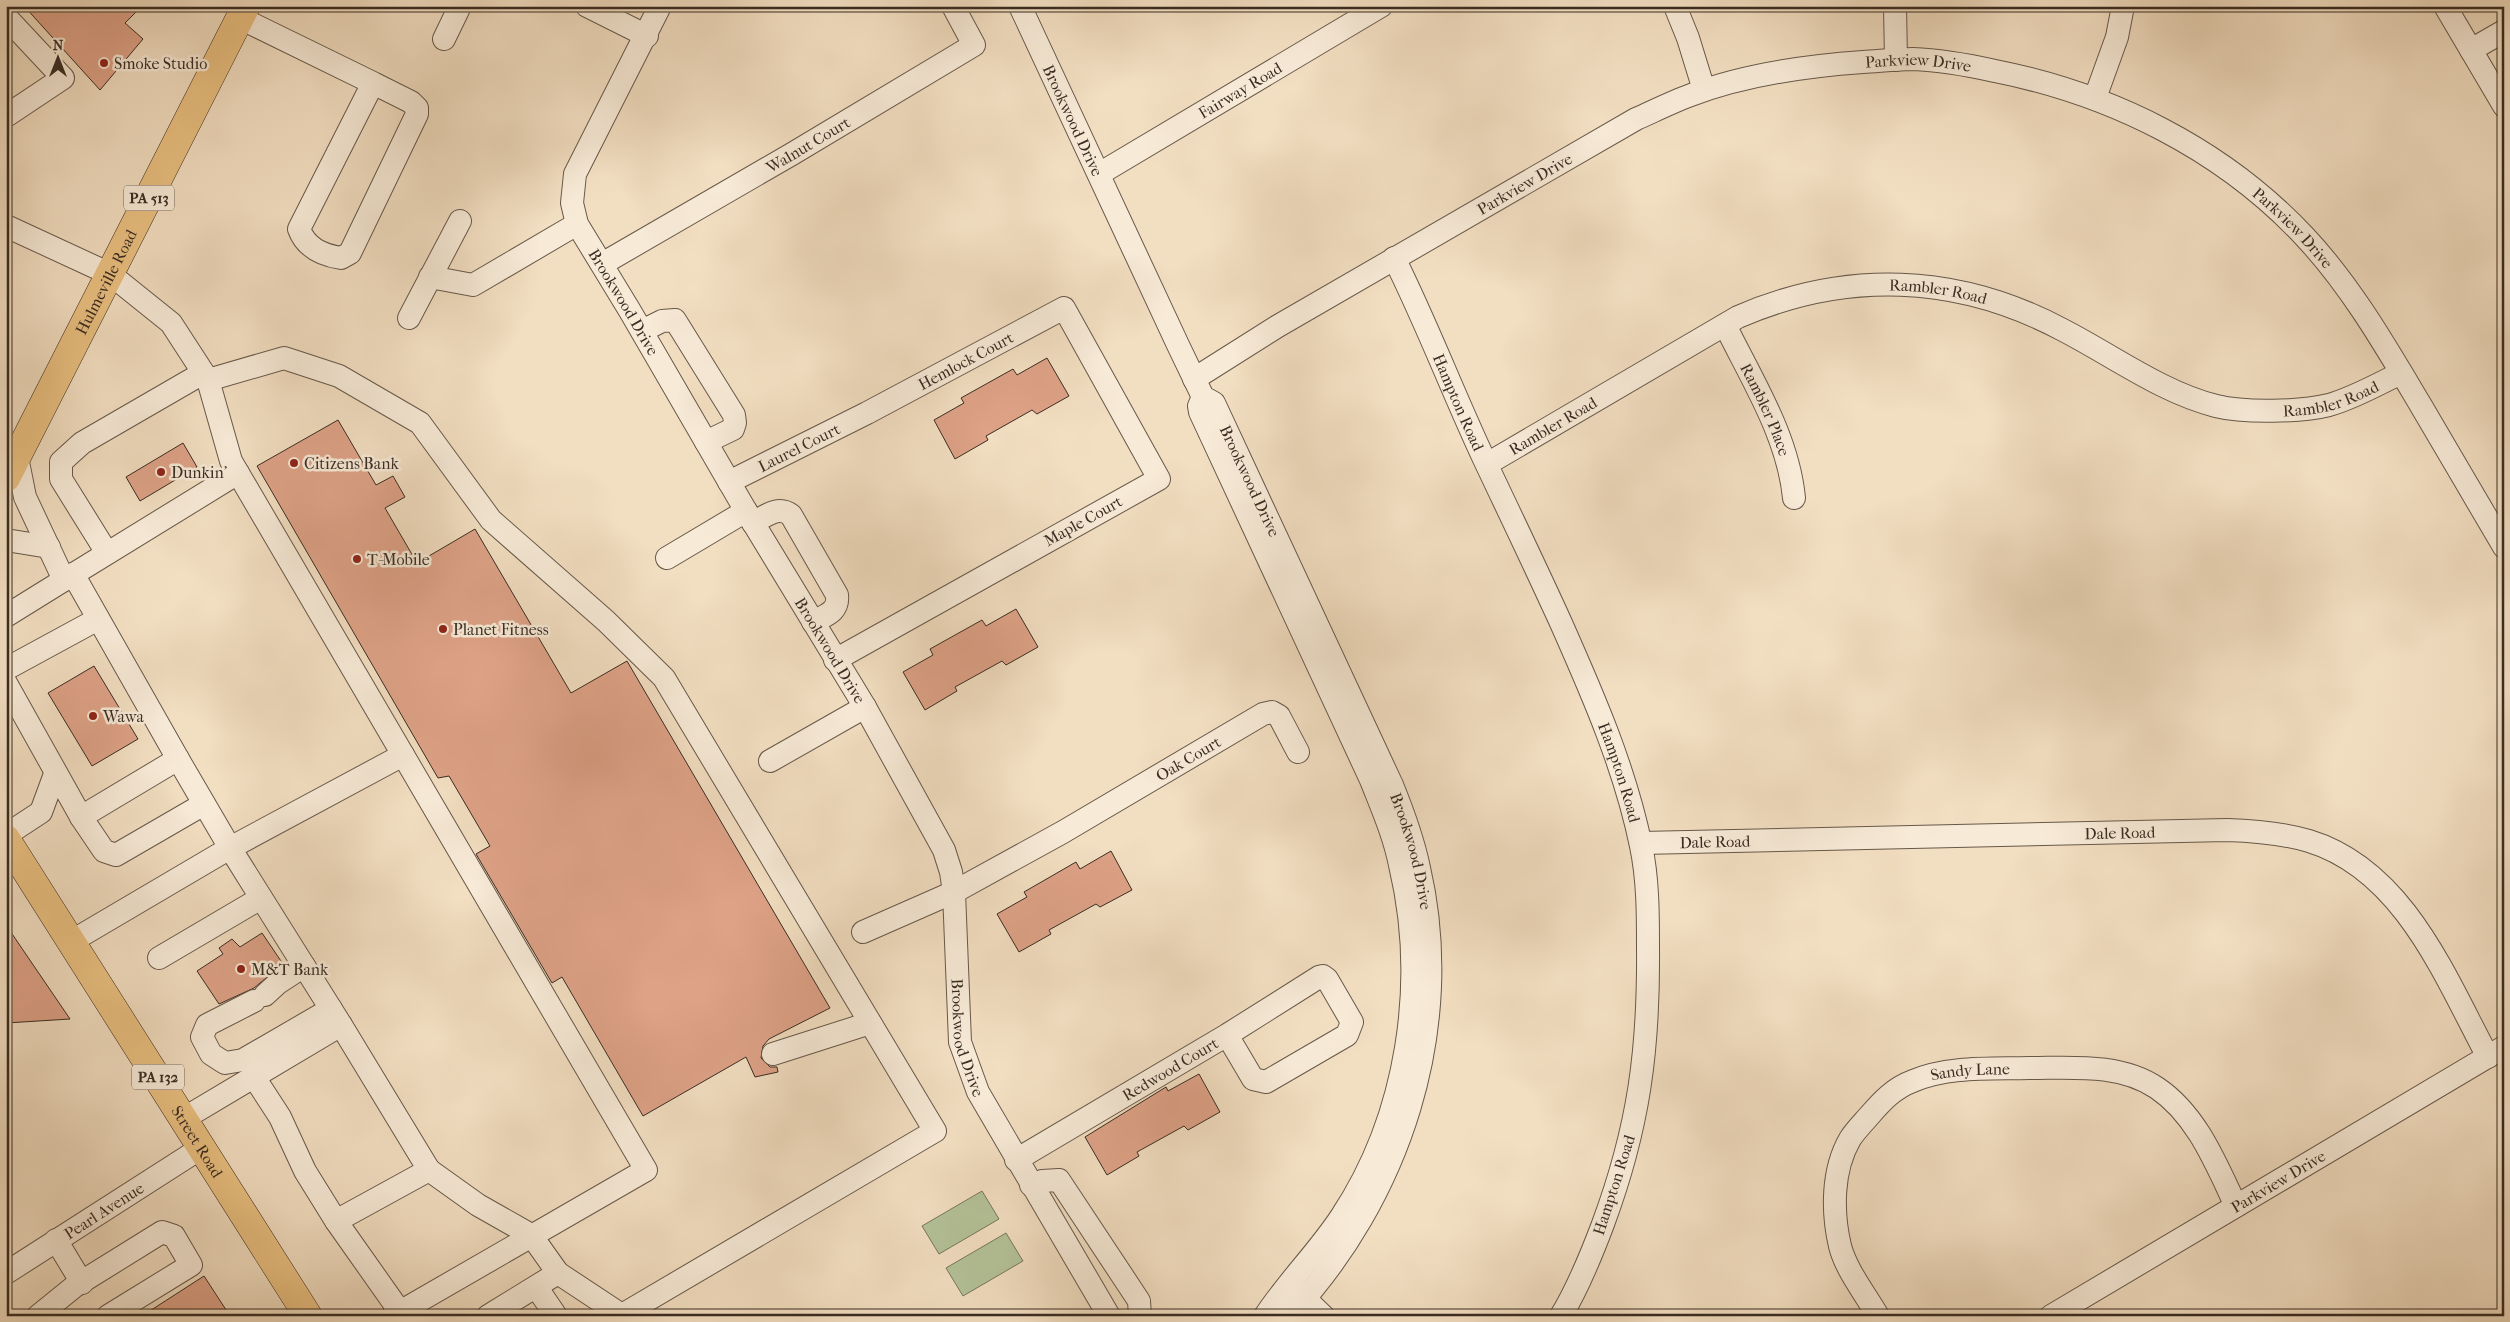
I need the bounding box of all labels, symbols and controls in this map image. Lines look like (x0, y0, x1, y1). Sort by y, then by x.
north arrow (32, 32, 82, 82)
text: N (53, 37, 64, 54)
street label: Parkview Drive (1864, 49, 1973, 75)
place label: Smoke Studio (114, 54, 207, 73)
marker: Smoke Studio (98, 57, 110, 69)
street label: Fairway Road (1195, 58, 1285, 122)
street label: Brookwood Drive (1039, 62, 1107, 179)
street label: Walnut Court (762, 112, 853, 177)
street label: Parkview Drive (1474, 149, 1575, 218)
street label: Parkview Drive (2249, 183, 2337, 272)
road number: PA 513 (124, 186, 174, 210)
street label: Hulmeville Road (71, 226, 140, 338)
street label: Brookwood Drive (585, 245, 663, 359)
street label: Rambler Road (1889, 275, 1989, 308)
street label: Hemlock Court (915, 327, 1017, 394)
street label: Hampton Road (1429, 351, 1488, 454)
street label: Rambler Place (1737, 360, 1794, 458)
street label: Rambler Road (2282, 376, 2382, 420)
street label: Rambler Road (1505, 392, 1600, 459)
street label: Laurel Court (755, 419, 843, 476)
street label: Brookwood Drive (1216, 422, 1284, 539)
place label: Citizens Bank (304, 454, 399, 473)
marker: Citizens Bank (288, 457, 300, 469)
place label: Dunkin' (171, 463, 227, 482)
marker: Dunkin' (155, 466, 167, 478)
street label: Maple Court (1041, 492, 1126, 550)
place label: T-Mobile (367, 550, 430, 569)
marker: T-Mobile (351, 553, 363, 565)
street label: Brookwood Drive (791, 594, 870, 707)
place label: Planet Fitness (453, 620, 549, 639)
marker: Planet Fitness (437, 623, 449, 635)
place label: Wawa (102, 707, 144, 726)
marker: Wawa (87, 710, 99, 722)
street label: Hampton Road (1595, 719, 1645, 824)
street label: Oak Court (1152, 732, 1224, 785)
street label: Brookwood Drive (1387, 790, 1436, 911)
street label: Dale Road (2084, 822, 2156, 843)
street label: Dale Road (1679, 831, 1751, 852)
place label: M&T Bank (251, 960, 329, 979)
marker: M&T Bank (235, 963, 247, 975)
street label: Brookwood Drive (948, 978, 988, 1100)
street label: Redwood Court (1119, 1033, 1222, 1105)
street label: Sandy Lane (1928, 1059, 2010, 1084)
road number: PA 132 (132, 1064, 184, 1090)
street label: Street Road (168, 1102, 227, 1181)
street label: Hampton Road (1589, 1132, 1639, 1237)
street label: Parkview Drive (2227, 1146, 2329, 1217)
street label: Pearl Avenue (60, 1178, 147, 1243)

